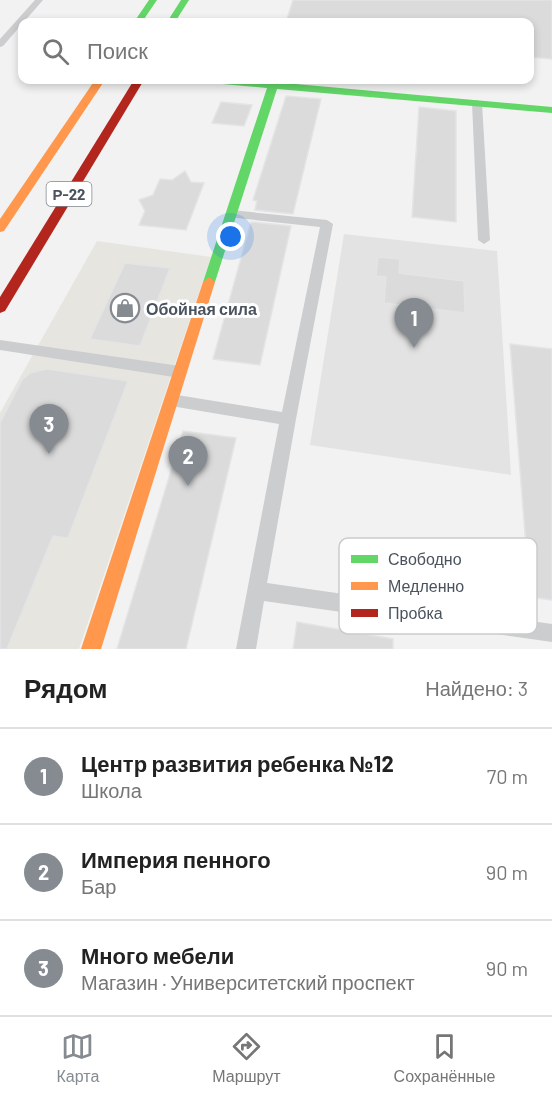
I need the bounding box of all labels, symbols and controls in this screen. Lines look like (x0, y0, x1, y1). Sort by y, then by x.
search box (18, 18, 534, 84)
icon: search (39, 35, 72, 68)
text: Поиск (87, 37, 148, 63)
road number: Р-22 (46, 182, 92, 206)
your location (216, 222, 245, 251)
shop icon: Обойная сила (109, 292, 141, 324)
pin: 1 (394, 298, 434, 348)
place label: Обойная сила (146, 299, 257, 318)
pin: 3 (29, 404, 68, 454)
pin: 2 (168, 436, 207, 486)
legend (339, 538, 537, 634)
text: Свободно (388, 549, 462, 568)
text: Медленно (388, 576, 464, 595)
text: Пробка (388, 603, 443, 622)
text: Рядом (24, 672, 107, 703)
text: Найдено: 3 (425, 676, 528, 700)
text: Центр развития ребенка №12 (81, 750, 394, 776)
text: 1 (40, 764, 47, 788)
text: 70 m (487, 764, 528, 788)
text: Школа (81, 778, 142, 802)
text: Империя пенного (81, 846, 271, 872)
text: 2 (38, 860, 49, 884)
text: 90 m (486, 860, 528, 884)
text: Бар (81, 874, 116, 898)
text: Много мебели (81, 942, 234, 968)
text: 3 (38, 956, 49, 980)
text: 90 m (486, 956, 528, 980)
text: Магазин · Университетский проспект (81, 970, 415, 994)
tab: Карта (57, 1030, 99, 1086)
tab: Маршрут (212, 1030, 281, 1086)
tab: Сохранённые (394, 1030, 495, 1086)

